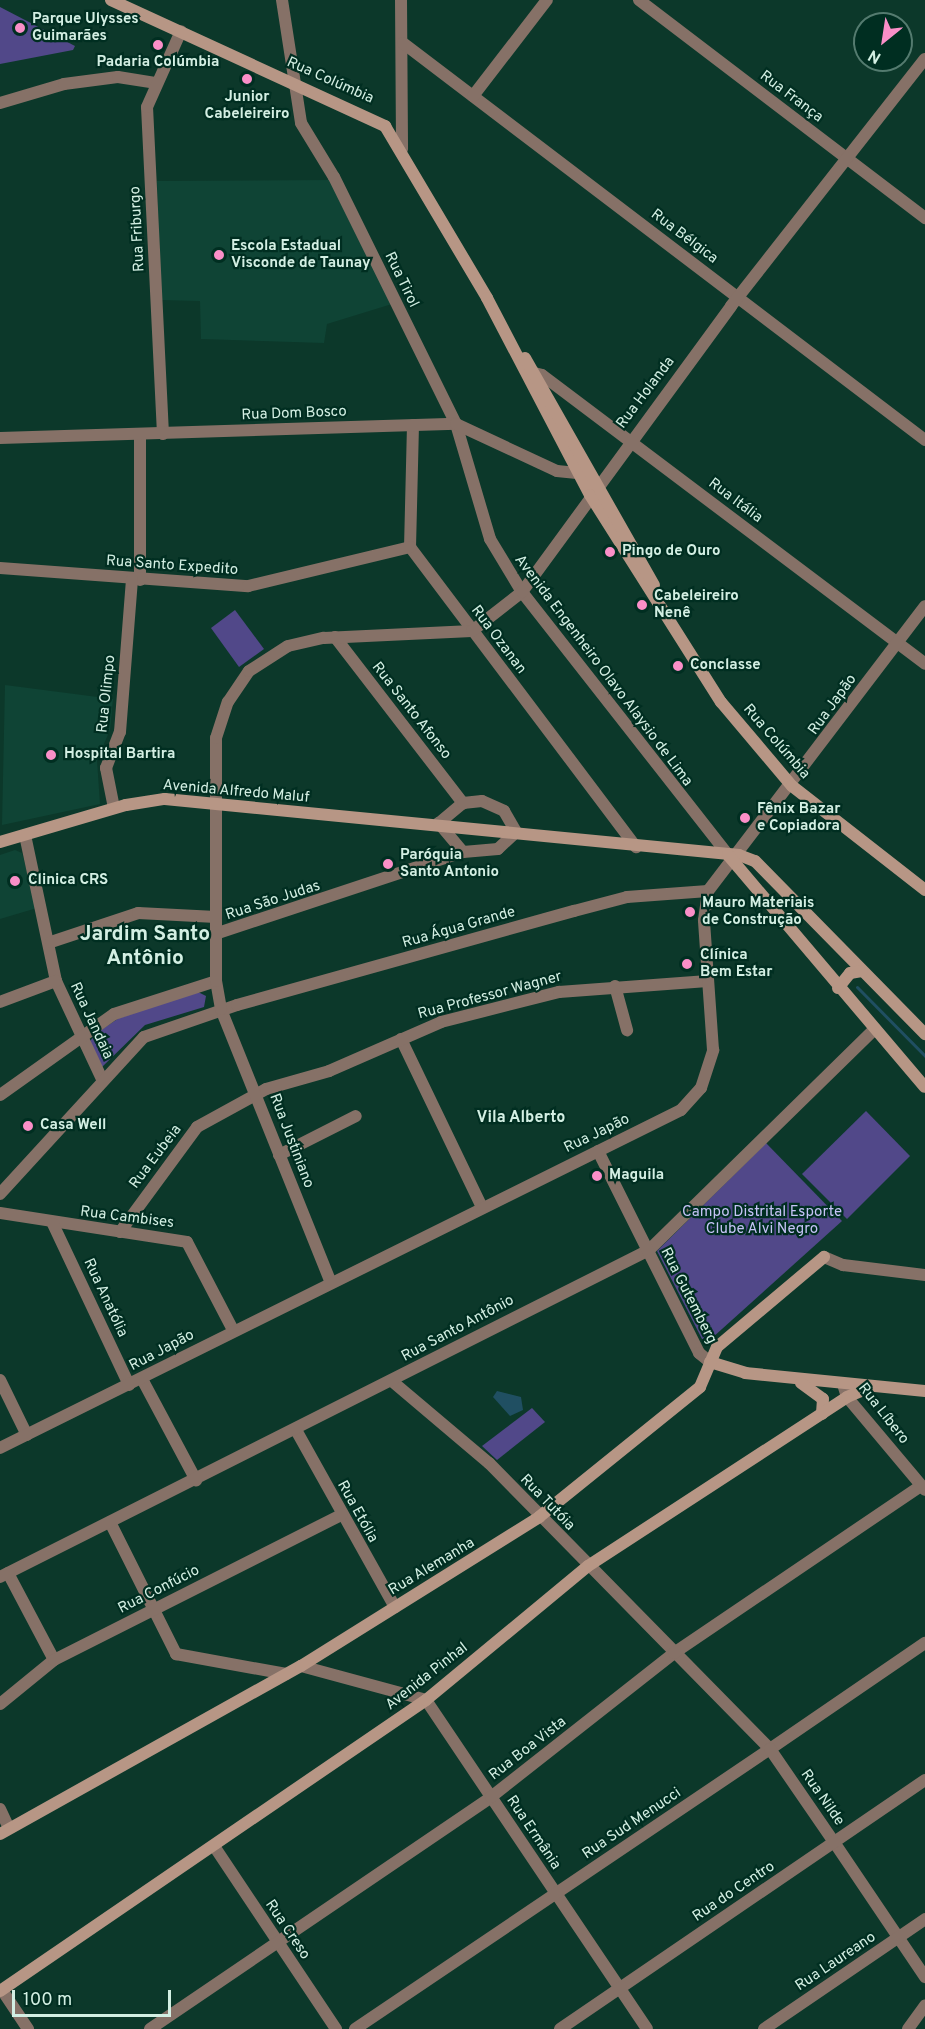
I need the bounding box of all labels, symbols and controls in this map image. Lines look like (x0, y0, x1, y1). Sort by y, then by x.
place label: Parque Ulysses Guimarães (32, 10, 139, 45)
north arrow (853, 12, 913, 72)
marker: Parque Ulysses Guimarães (13, 21, 27, 35)
marker: Padaria Colúmbia (151, 38, 165, 52)
text: N (865, 44, 885, 67)
place label: Padaria Colúmbia (97, 54, 219, 72)
street label: Rua Colúmbia (284, 54, 376, 108)
street label: Rua França (756, 67, 826, 127)
marker: Junior Cabeleireiro (240, 72, 254, 86)
place label: Junior Cabeleireiro (205, 88, 289, 123)
street label: Rua Friburgo (127, 186, 149, 272)
street label: Rua Bélgica (647, 206, 721, 268)
place label: Escola Estadual Visconde de Taunay (231, 237, 371, 272)
marker: Escola Estadual Visconde de Taunay (212, 248, 226, 262)
street label: Rua Tirol (380, 249, 422, 311)
street label: Rua Holanda (613, 353, 679, 433)
street label: Rua Dom Bosco (241, 403, 347, 425)
street label: Rua Itália (704, 475, 766, 527)
place label: Pingo de Ouro (622, 543, 720, 561)
marker: Pingo de Ouro (603, 545, 617, 559)
street label: Rua Santo Expedito (105, 552, 239, 580)
street label: Avenida Engenheiro Olavo Alaysio de Lima (510, 552, 696, 790)
place label: Cabeleireiro Nenê (654, 587, 739, 622)
marker: Cabeleireiro Nenê (635, 598, 649, 612)
street label: Rua Ozanan (466, 602, 530, 678)
street label: Rua Olimpo (94, 654, 120, 734)
place label: Conclasse (690, 657, 761, 675)
street label: Rua Santo Afonso (367, 659, 455, 763)
marker: Conclasse (671, 659, 685, 673)
street label: Rua Japão (805, 671, 861, 739)
street label: Rua Colúmbia (739, 701, 813, 783)
marker: Hospital Bartira (42, 746, 60, 764)
place label: Hospital Bartira (64, 746, 175, 764)
street label: Avenida Alfredo Maluf (162, 777, 310, 807)
place label: Fênix Bazar e Copiadora (757, 800, 840, 835)
marker: Fênix Bazar e Copiadora (738, 811, 752, 825)
place label: Paróquia Santo Antonio (400, 846, 500, 881)
marker: Paróquia Santo Antonio (381, 857, 395, 871)
marker: Clinica CRS (6, 872, 24, 890)
place label: Clinica CRS (28, 872, 108, 890)
street label: Rua São Judas (223, 877, 323, 925)
place label: Mauro Materiais de Construção (702, 894, 814, 929)
street label: Rua Água Grande (400, 903, 518, 953)
marker: Mauro Materiais de Construção (683, 905, 697, 919)
district label: Jardim Santo Antônio (80, 922, 210, 972)
place label: Clínica Bem Estar (700, 946, 772, 981)
marker: Clínica Bem Estar (678, 955, 696, 973)
street label: Rua Professor Wagner (416, 968, 564, 1024)
street label: Rua Jandaia (65, 980, 117, 1062)
street label: Rua Justiniano (265, 1091, 317, 1191)
district label: Vila Alberto (476, 1108, 566, 1128)
street label: Rua Japão (561, 1110, 633, 1158)
place label: Casa Well (40, 1117, 106, 1135)
marker: Casa Well (21, 1119, 35, 1133)
street label: Rua Eubeia (126, 1121, 186, 1193)
place label: Maguila (609, 1167, 664, 1185)
marker: Maguila (590, 1169, 604, 1183)
street label: Rua Cambises (79, 1203, 175, 1233)
park label: Campo Distrital Esporte Clube Alvi Negro (682, 1203, 842, 1238)
street label: Rua Gutemberg (656, 1245, 720, 1347)
street label: Rua Anatólia (79, 1255, 131, 1341)
street label: Rua Santo Antônio (398, 1292, 518, 1366)
street label: Rua Japão (127, 1326, 197, 1376)
street label: Rua Líbero (854, 1380, 912, 1448)
street label: Rua Tutóia (516, 1471, 578, 1535)
street label: Rua Etólia (333, 1478, 381, 1546)
street label: Rua Alemanha (385, 1534, 479, 1600)
street label: Rua Confúcio (115, 1562, 203, 1618)
street label: Avenida Pinhal (382, 1639, 472, 1715)
street label: Rua Boa Vista (486, 1713, 570, 1785)
street label: Rua Nilde (796, 1766, 848, 1830)
street label: Rua Sud Menucci (579, 1784, 685, 1864)
street label: Rua Ermânia (502, 1793, 564, 1873)
street label: Rua do Centro (690, 1858, 778, 1926)
street label: Rua Creso (261, 1897, 313, 1963)
street label: Rua Laureano (792, 1929, 880, 1995)
scale bar (15, 1978, 174, 2016)
text: 100 m (23, 1989, 72, 2012)

